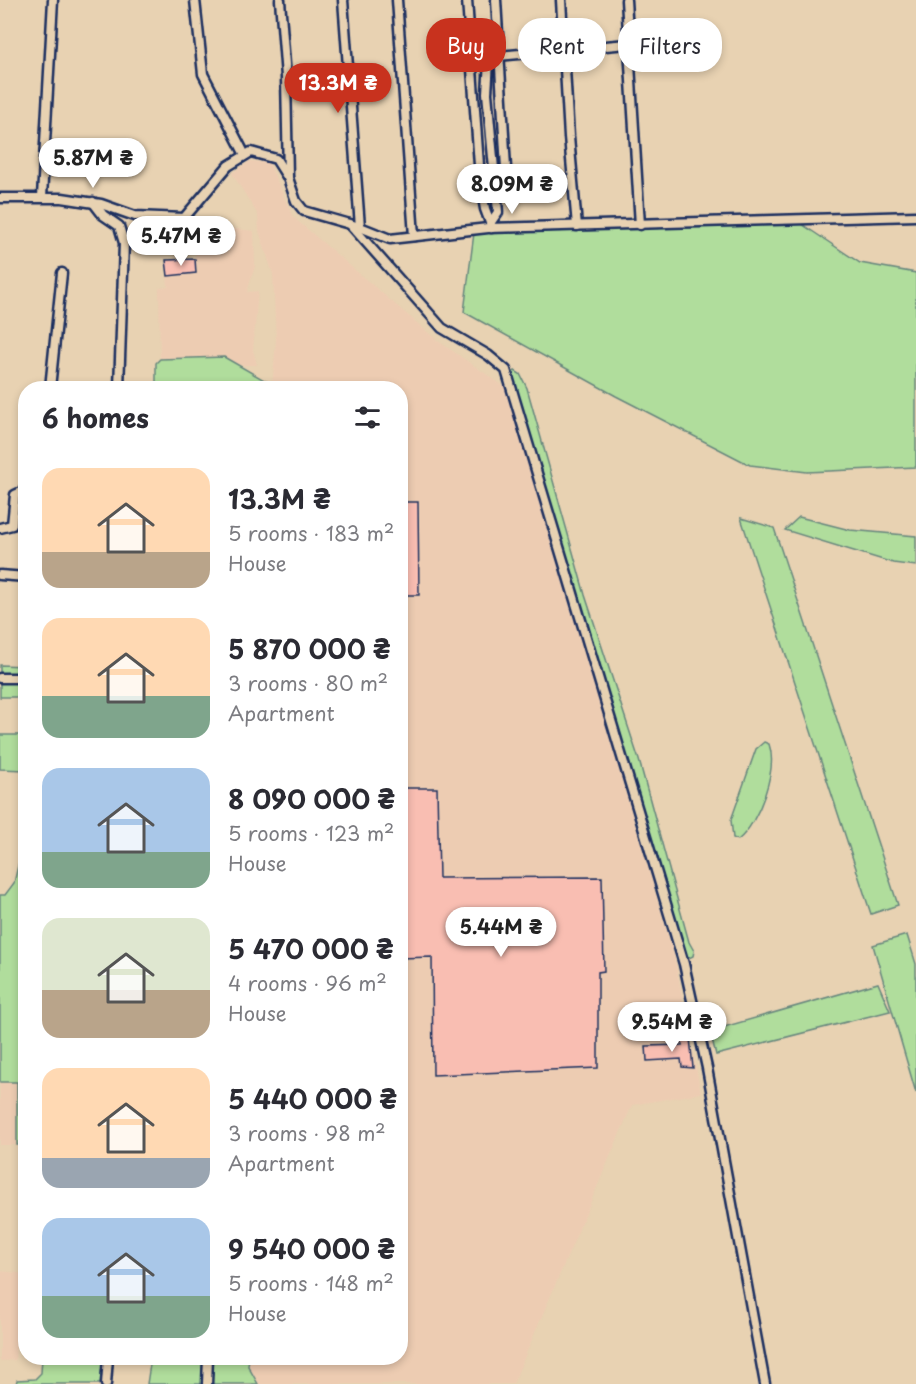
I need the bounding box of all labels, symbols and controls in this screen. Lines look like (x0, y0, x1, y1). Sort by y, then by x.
chip: Buy (426, 18, 506, 72)
chip: Rent (518, 18, 606, 72)
chip: Filters (618, 18, 722, 72)
pin: 13.3M ₴ (283, 63, 393, 114)
text: 13.3M ₴ (298, 67, 378, 97)
pin: 5.87M ₴ (38, 138, 148, 189)
text: 5.87M ₴ (53, 142, 133, 172)
pin: 8.09M ₴ (457, 164, 567, 215)
text: 8.09M ₴ (471, 168, 553, 198)
pin: 5.47M ₴ (126, 216, 236, 267)
text: 5.47M ₴ (141, 220, 221, 250)
text: 6 homes (42, 398, 149, 437)
icon: filters (351, 401, 384, 434)
text: 13.3M ₴ (228, 479, 331, 518)
icon: home (90, 492, 162, 564)
text: 5 rooms · 183 m² (228, 518, 394, 548)
text: House (228, 548, 287, 578)
text: 5 870 000 ₴ (228, 629, 391, 668)
icon: home (90, 642, 162, 714)
text: 3 rooms · 80 m² (228, 668, 388, 698)
text: Apartment (228, 698, 335, 728)
text: 8 090 000 ₴ (228, 779, 395, 818)
icon: home (90, 792, 162, 864)
text: 5 rooms · 123 m² (228, 818, 394, 848)
text: House (228, 848, 287, 878)
pin: 5.44M ₴ (446, 907, 556, 958)
text: 5.44M ₴ (459, 911, 543, 941)
text: 5 470 000 ₴ (228, 929, 394, 968)
icon: home (90, 942, 162, 1014)
text: 4 rooms · 96 m² (228, 968, 387, 998)
text: House (228, 998, 287, 1028)
pin: 9.54M ₴ (617, 1002, 727, 1053)
text: 9.54M ₴ (632, 1006, 713, 1036)
text: 5 440 000 ₴ (228, 1079, 397, 1118)
icon: home (90, 1092, 162, 1164)
text: 3 rooms · 98 m² (228, 1118, 386, 1148)
text: Apartment (228, 1148, 335, 1178)
text: 9 540 000 ₴ (228, 1229, 395, 1268)
icon: home (90, 1242, 162, 1314)
text: 5 rooms · 148 m² (228, 1268, 394, 1298)
text: House (228, 1298, 287, 1328)

